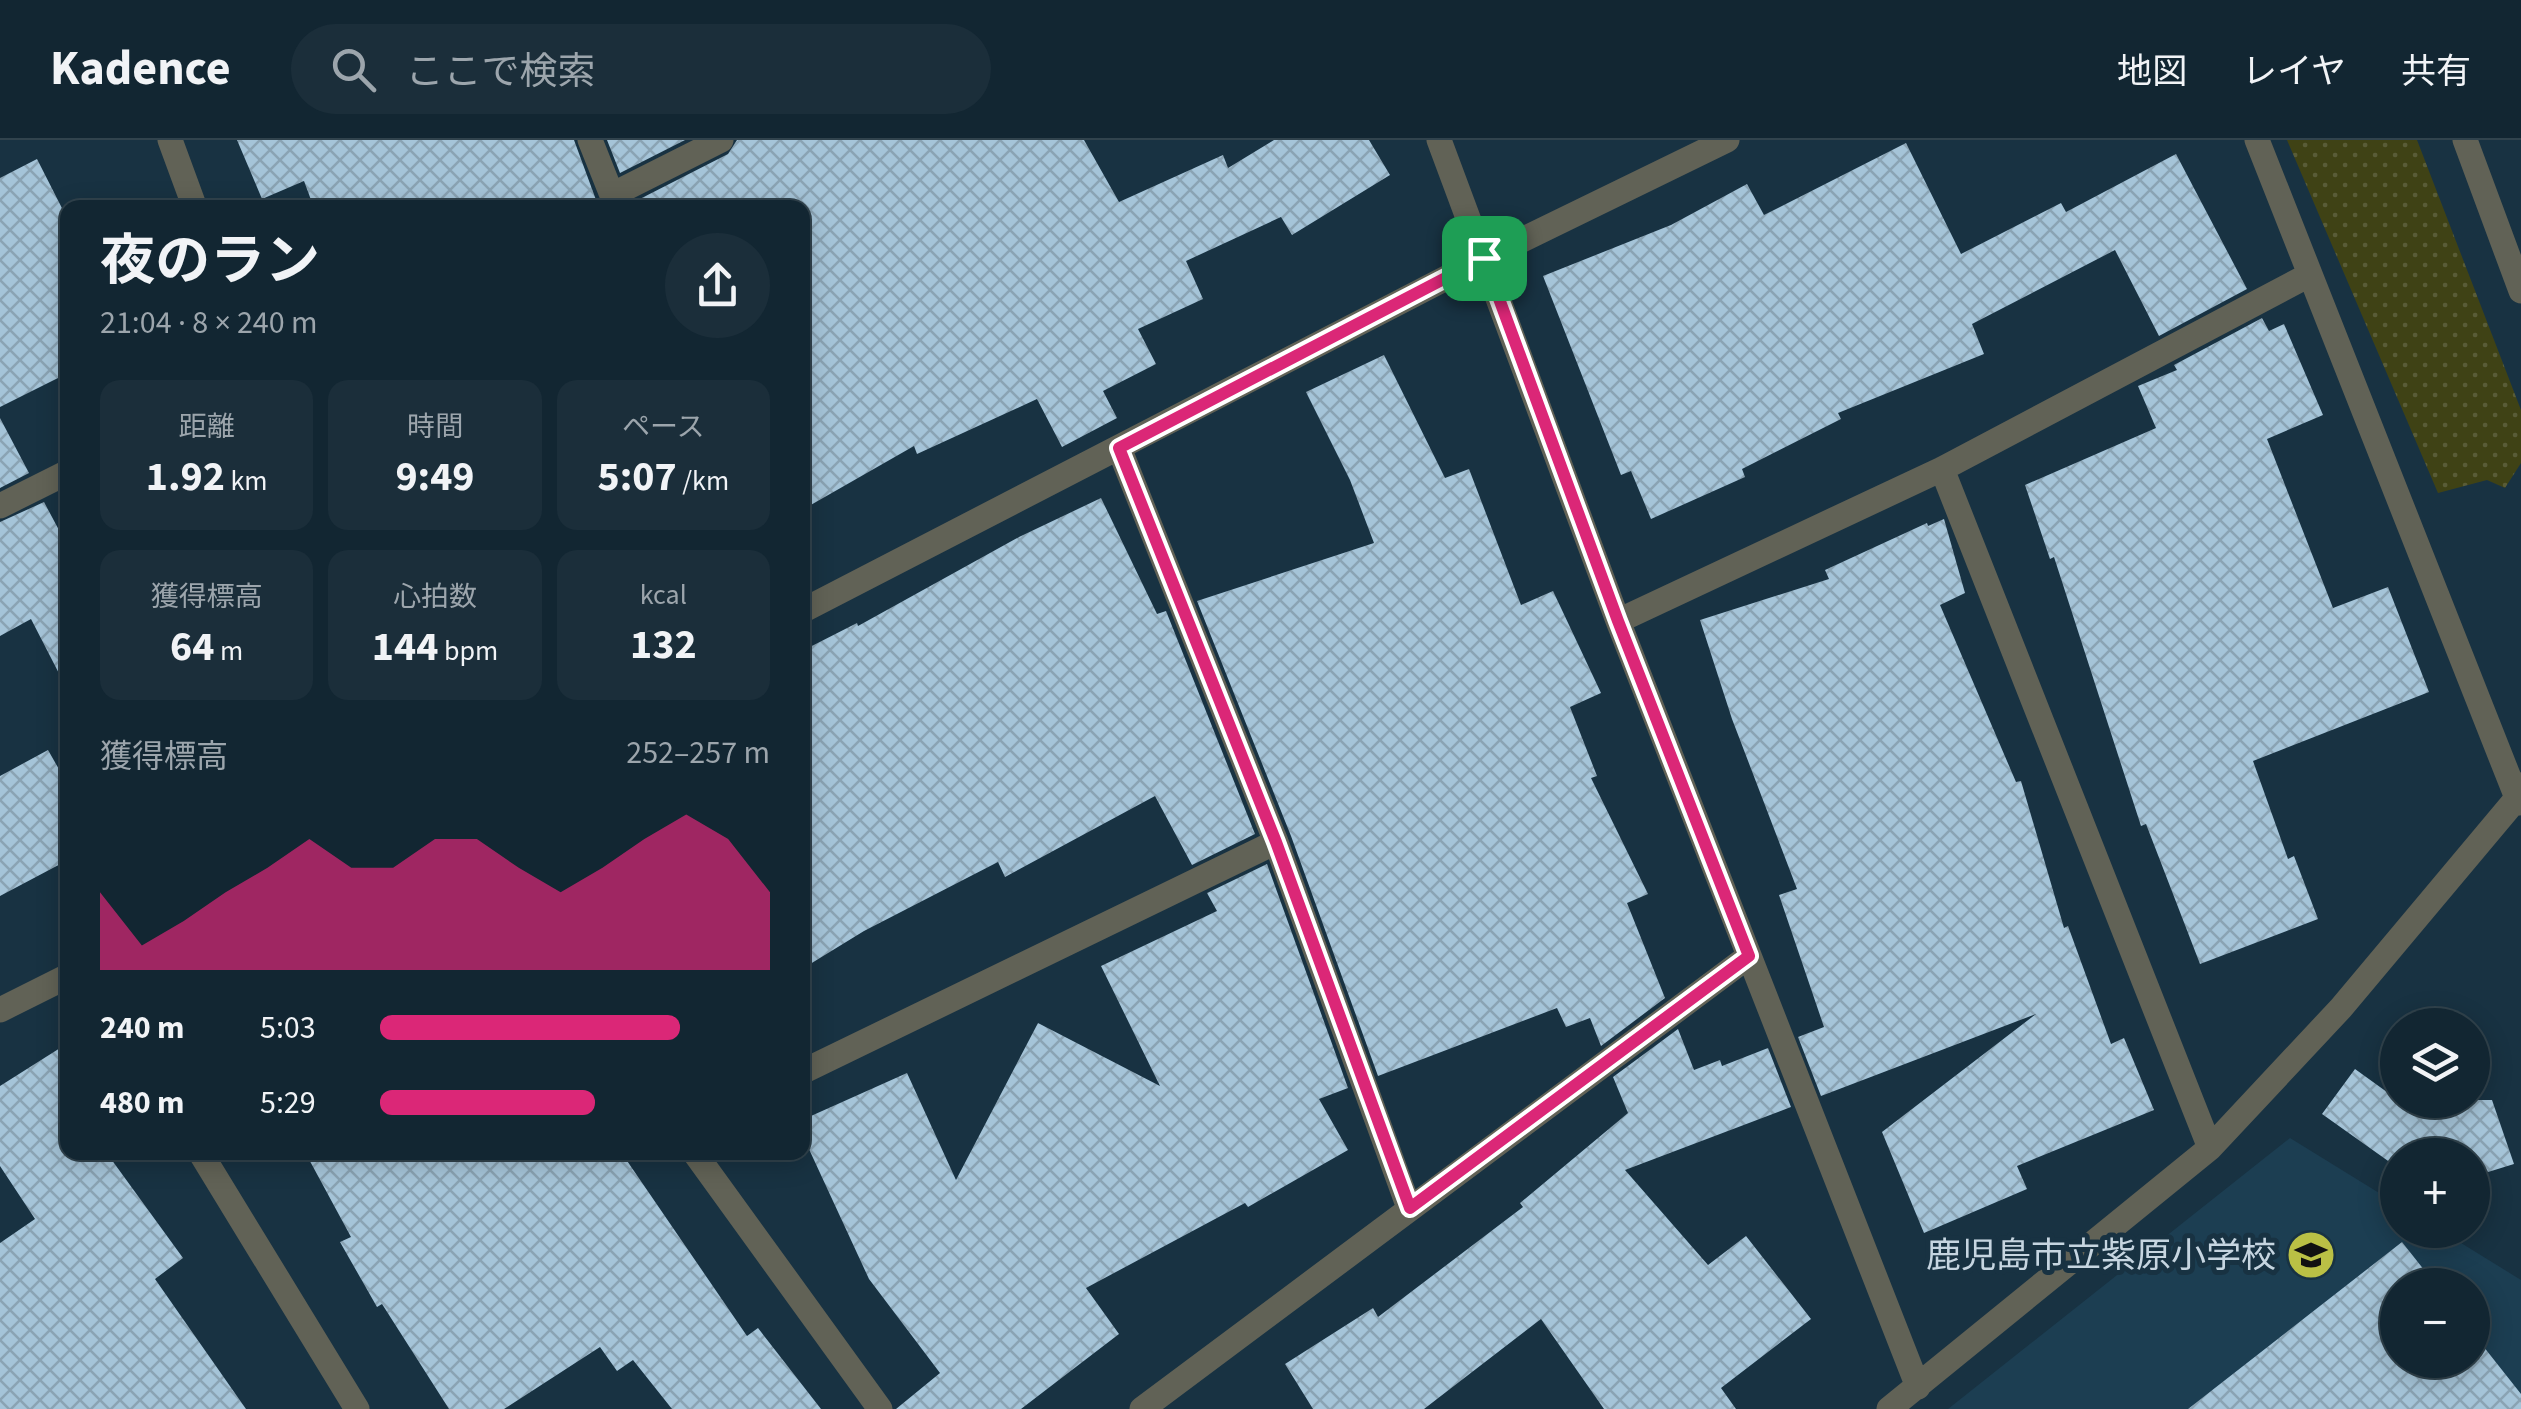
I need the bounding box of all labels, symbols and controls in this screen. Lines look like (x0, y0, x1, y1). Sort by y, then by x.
search box (291, 24, 991, 114)
text: Kadence (50, 35, 231, 103)
icon: search (326, 42, 381, 97)
text: ここで検索 (406, 45, 596, 99)
text: 地図 (2117, 47, 2187, 97)
text: レイヤ (2242, 47, 2346, 97)
text: 共有 (2401, 47, 2471, 97)
pin (1442, 216, 1527, 301)
text: 夜のラン (100, 223, 320, 301)
icon: arrive (1457, 231, 1512, 286)
button: share (665, 233, 770, 338)
text: 21:04 · 8 × 240 m (100, 300, 318, 346)
text: 距離 (179, 407, 235, 447)
text: 時間 (407, 407, 463, 447)
text: ペース (622, 407, 705, 447)
text: 1.92 (146, 447, 225, 507)
text: 9:49 (395, 447, 475, 507)
text: 5:07 (598, 447, 677, 507)
text: km (225, 461, 268, 501)
text: /km (677, 461, 729, 501)
text: kcal (640, 575, 687, 615)
text: 獲得標高 (151, 577, 263, 617)
text: 心拍数 (393, 577, 477, 617)
text: 132 (630, 615, 697, 675)
text: 64 (170, 617, 214, 677)
text: 144 (372, 617, 438, 677)
text: m (214, 631, 243, 671)
text: bpm (438, 631, 498, 671)
text: 252–257 m (626, 730, 770, 776)
text: 獲得標高 (100, 734, 228, 780)
text: 240 m (100, 1005, 185, 1051)
text: 5:03 (260, 1005, 316, 1051)
map controls (2380, 1008, 2490, 1378)
button: layers (2380, 1008, 2490, 1118)
text: 480 m (100, 1080, 185, 1126)
text: 5:29 (260, 1080, 316, 1126)
button: + (2380, 1138, 2490, 1248)
school or university icon: 鹿児島市立紫原小学校 (2285, 1229, 2337, 1281)
place label: 鹿児島市立紫原小学校 (1926, 1231, 2276, 1281)
button: − (2380, 1268, 2490, 1378)

